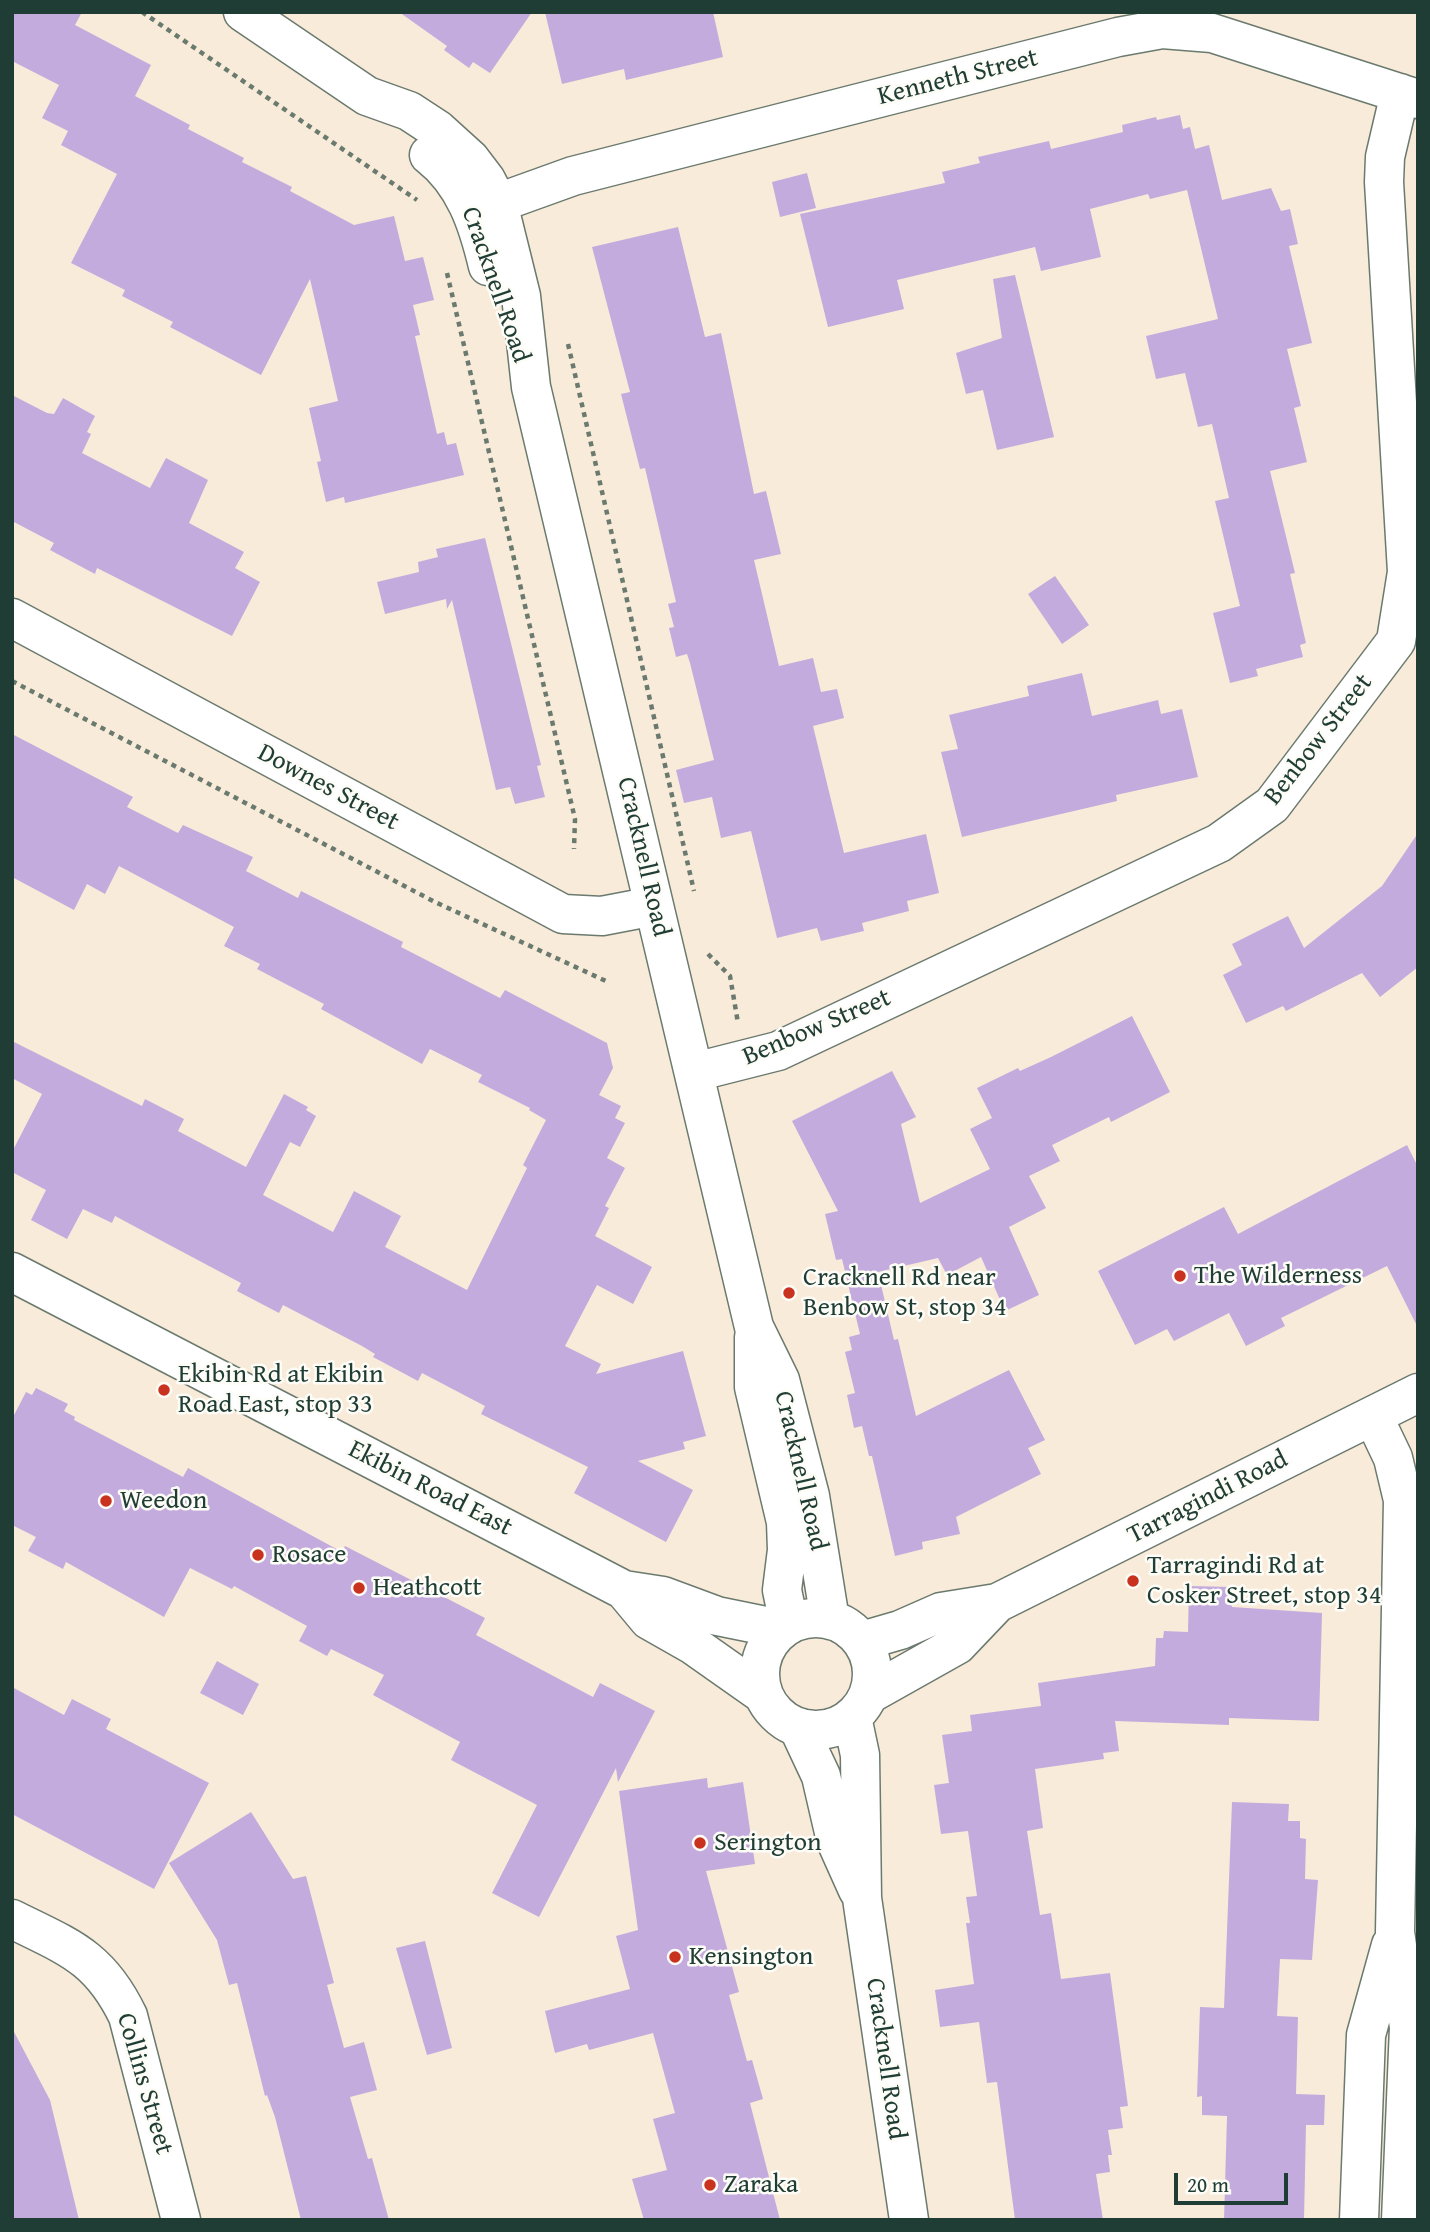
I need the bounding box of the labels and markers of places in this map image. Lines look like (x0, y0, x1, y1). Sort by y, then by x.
place label: The Wilderness (1194, 1260, 1362, 1292)
place label: Cracknell Rd near Benbow St, stop 34 (803, 1262, 1007, 1324)
marker: The Wilderness (1172, 1268, 1188, 1284)
marker: Cracknell Rd near Benbow St, stop 34 (781, 1285, 797, 1301)
place label: Ekibin Rd at Ekibin Road East, stop 33 (178, 1359, 384, 1420)
marker: Ekibin Rd at Ekibin Road East, stop 33 (156, 1382, 172, 1398)
place label: Weedon (120, 1485, 207, 1517)
marker: Weedon (98, 1493, 114, 1509)
place label: Rosace (272, 1539, 347, 1571)
marker: Rosace (250, 1547, 266, 1563)
place label: Tarragindi Rd at Cosker Street, stop 34 (1147, 1550, 1381, 1612)
place label: Heathcott (373, 1572, 482, 1604)
marker: Tarragindi Rd at Cosker Street, stop 34 (1125, 1573, 1141, 1589)
marker: Heathcott (351, 1580, 367, 1596)
place label: Serington (714, 1827, 821, 1859)
marker: Serington (692, 1835, 708, 1851)
place label: Kensington (689, 1941, 813, 1973)
marker: Kensington (667, 1949, 683, 1965)
place label: Zaraka (724, 2169, 798, 2201)
marker: Zaraka (702, 2177, 718, 2193)

